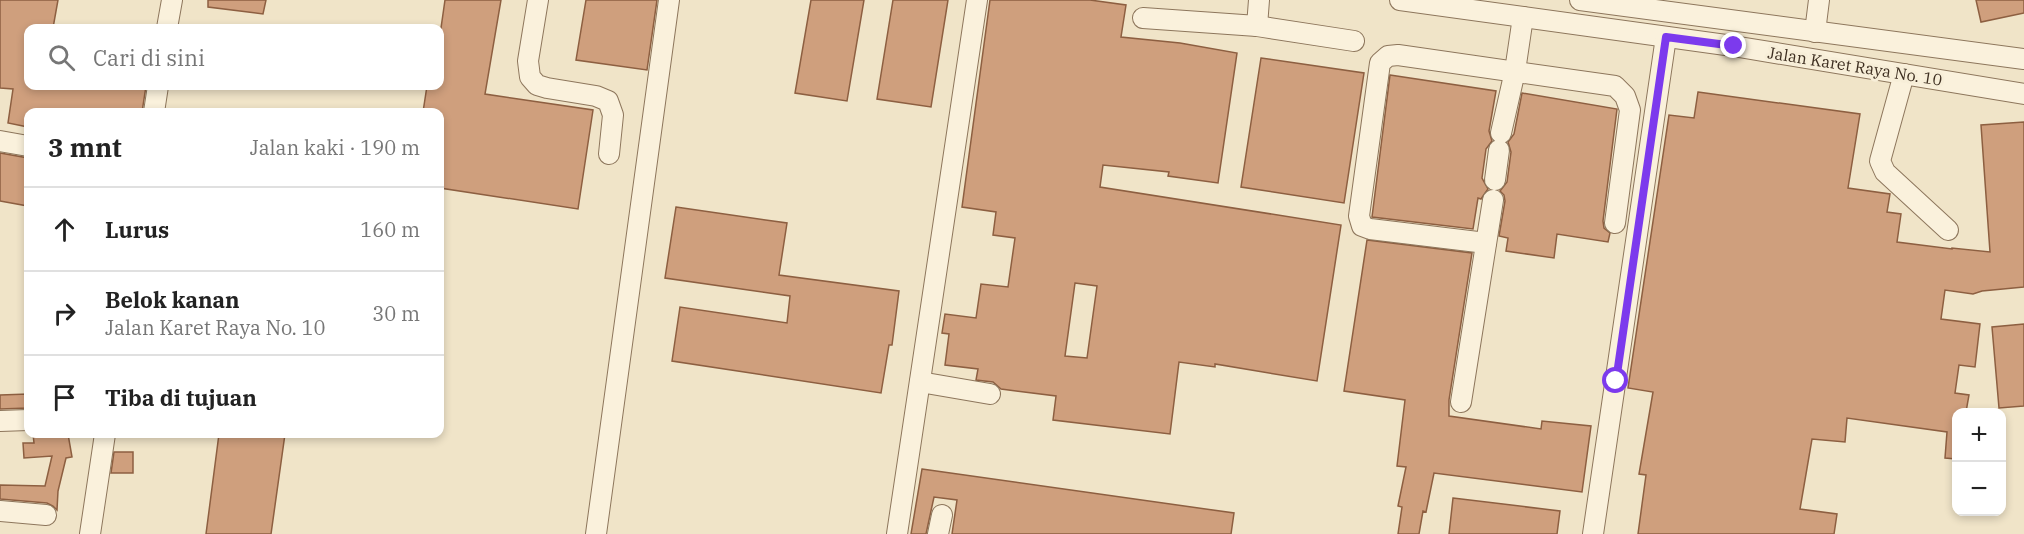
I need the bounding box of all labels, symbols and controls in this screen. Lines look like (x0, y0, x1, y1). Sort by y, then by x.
search box (24, 24, 444, 90)
route end (1720, 32, 1746, 58)
icon: search (45, 41, 78, 74)
street label: Jalan Karet Raya No. 10 (1766, 42, 1944, 90)
text: Cari di sini (93, 43, 205, 72)
text: 3 mnt (48, 130, 122, 164)
text: Jalan kaki · 190 m (250, 134, 420, 161)
icon: ahead (48, 213, 81, 246)
text: Lurus (105, 215, 169, 244)
text: 160 m (360, 216, 420, 243)
text: Belok kanan (105, 285, 240, 314)
icon: right (48, 297, 81, 330)
text: 30 m (372, 300, 420, 327)
text: Jalan Karet Raya No. 10 (105, 314, 326, 341)
route start (1602, 367, 1628, 393)
icon: arrive (48, 381, 81, 414)
text: Tiba di tujuan (105, 383, 257, 412)
map controls (1952, 408, 2006, 516)
button: + (1952, 408, 2006, 462)
button: − (1952, 462, 2006, 516)

